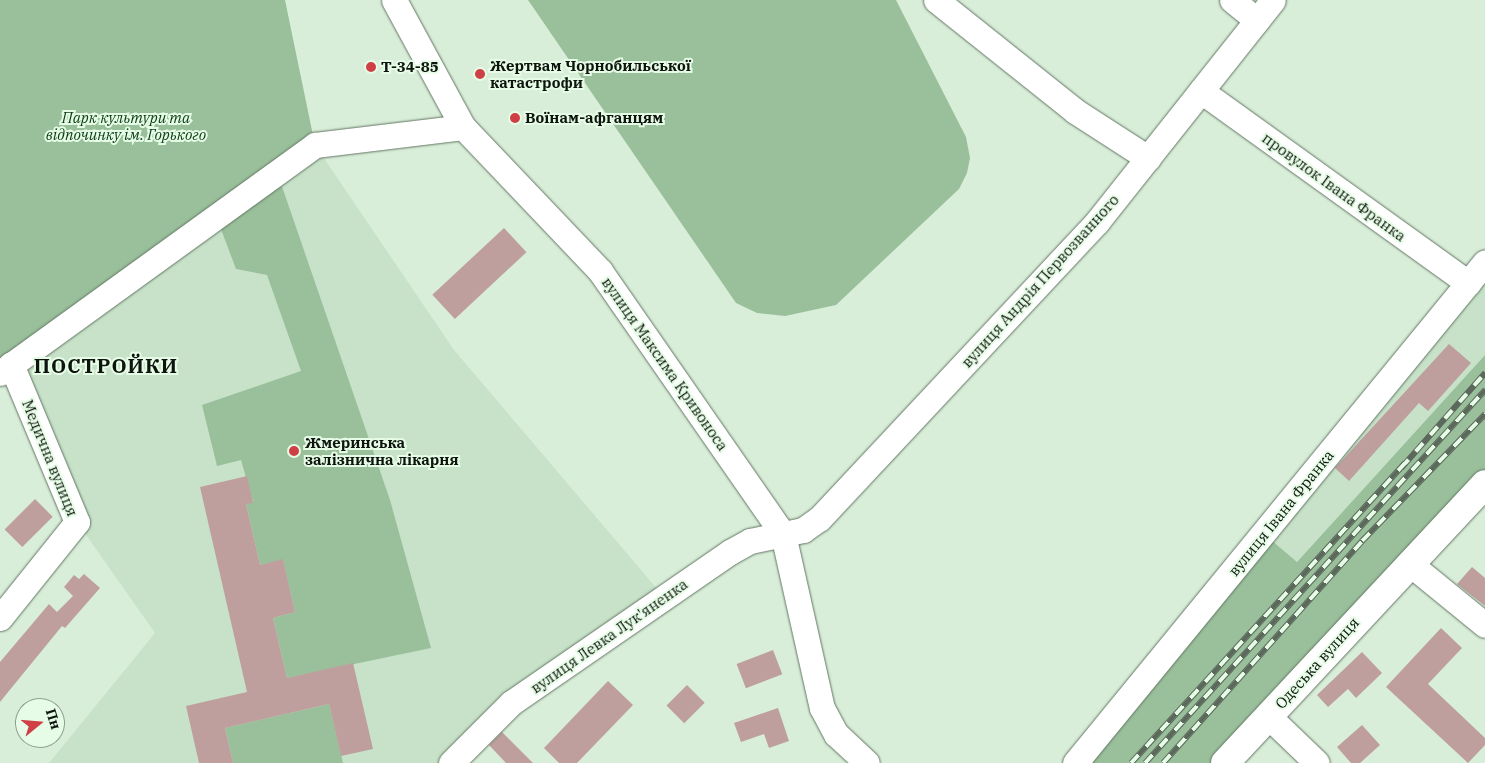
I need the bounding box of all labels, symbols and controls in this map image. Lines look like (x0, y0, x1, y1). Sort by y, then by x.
place label: Жертвам Чорнобильської катастрофи (490, 56, 691, 91)
place label: Т-34-85 (381, 58, 439, 76)
marker: Т-34-85 (365, 61, 377, 73)
marker: Жертвам Чорнобильської катастрофи (474, 68, 486, 80)
park label: Парк культури та відпочинку ім. Горького (46, 108, 206, 143)
place label: Воїнам-афганцям (525, 109, 663, 127)
marker: Воїнам-афганцям (509, 112, 521, 124)
street label: провулок Івана Франка (1259, 129, 1409, 245)
street label: вулиця Андрія Первозванного (958, 191, 1122, 371)
street label: вулиця Максима Кривоноса (598, 274, 732, 454)
district label: ПОСТРОЙКИ (33, 353, 179, 377)
street label: Медична вулиця (18, 397, 82, 519)
place label: Жмеринська залізнична лікарня (305, 433, 459, 468)
marker: Жмеринська залізнична лікарня (287, 444, 301, 458)
street label: вулиця Івана Франка (1225, 446, 1337, 580)
street label: вулиця Левка Лук'яненка (527, 575, 691, 697)
street label: Одеська вулиця (1271, 614, 1363, 712)
north arrow (15, 698, 65, 748)
text: Пн (42, 706, 65, 732)

